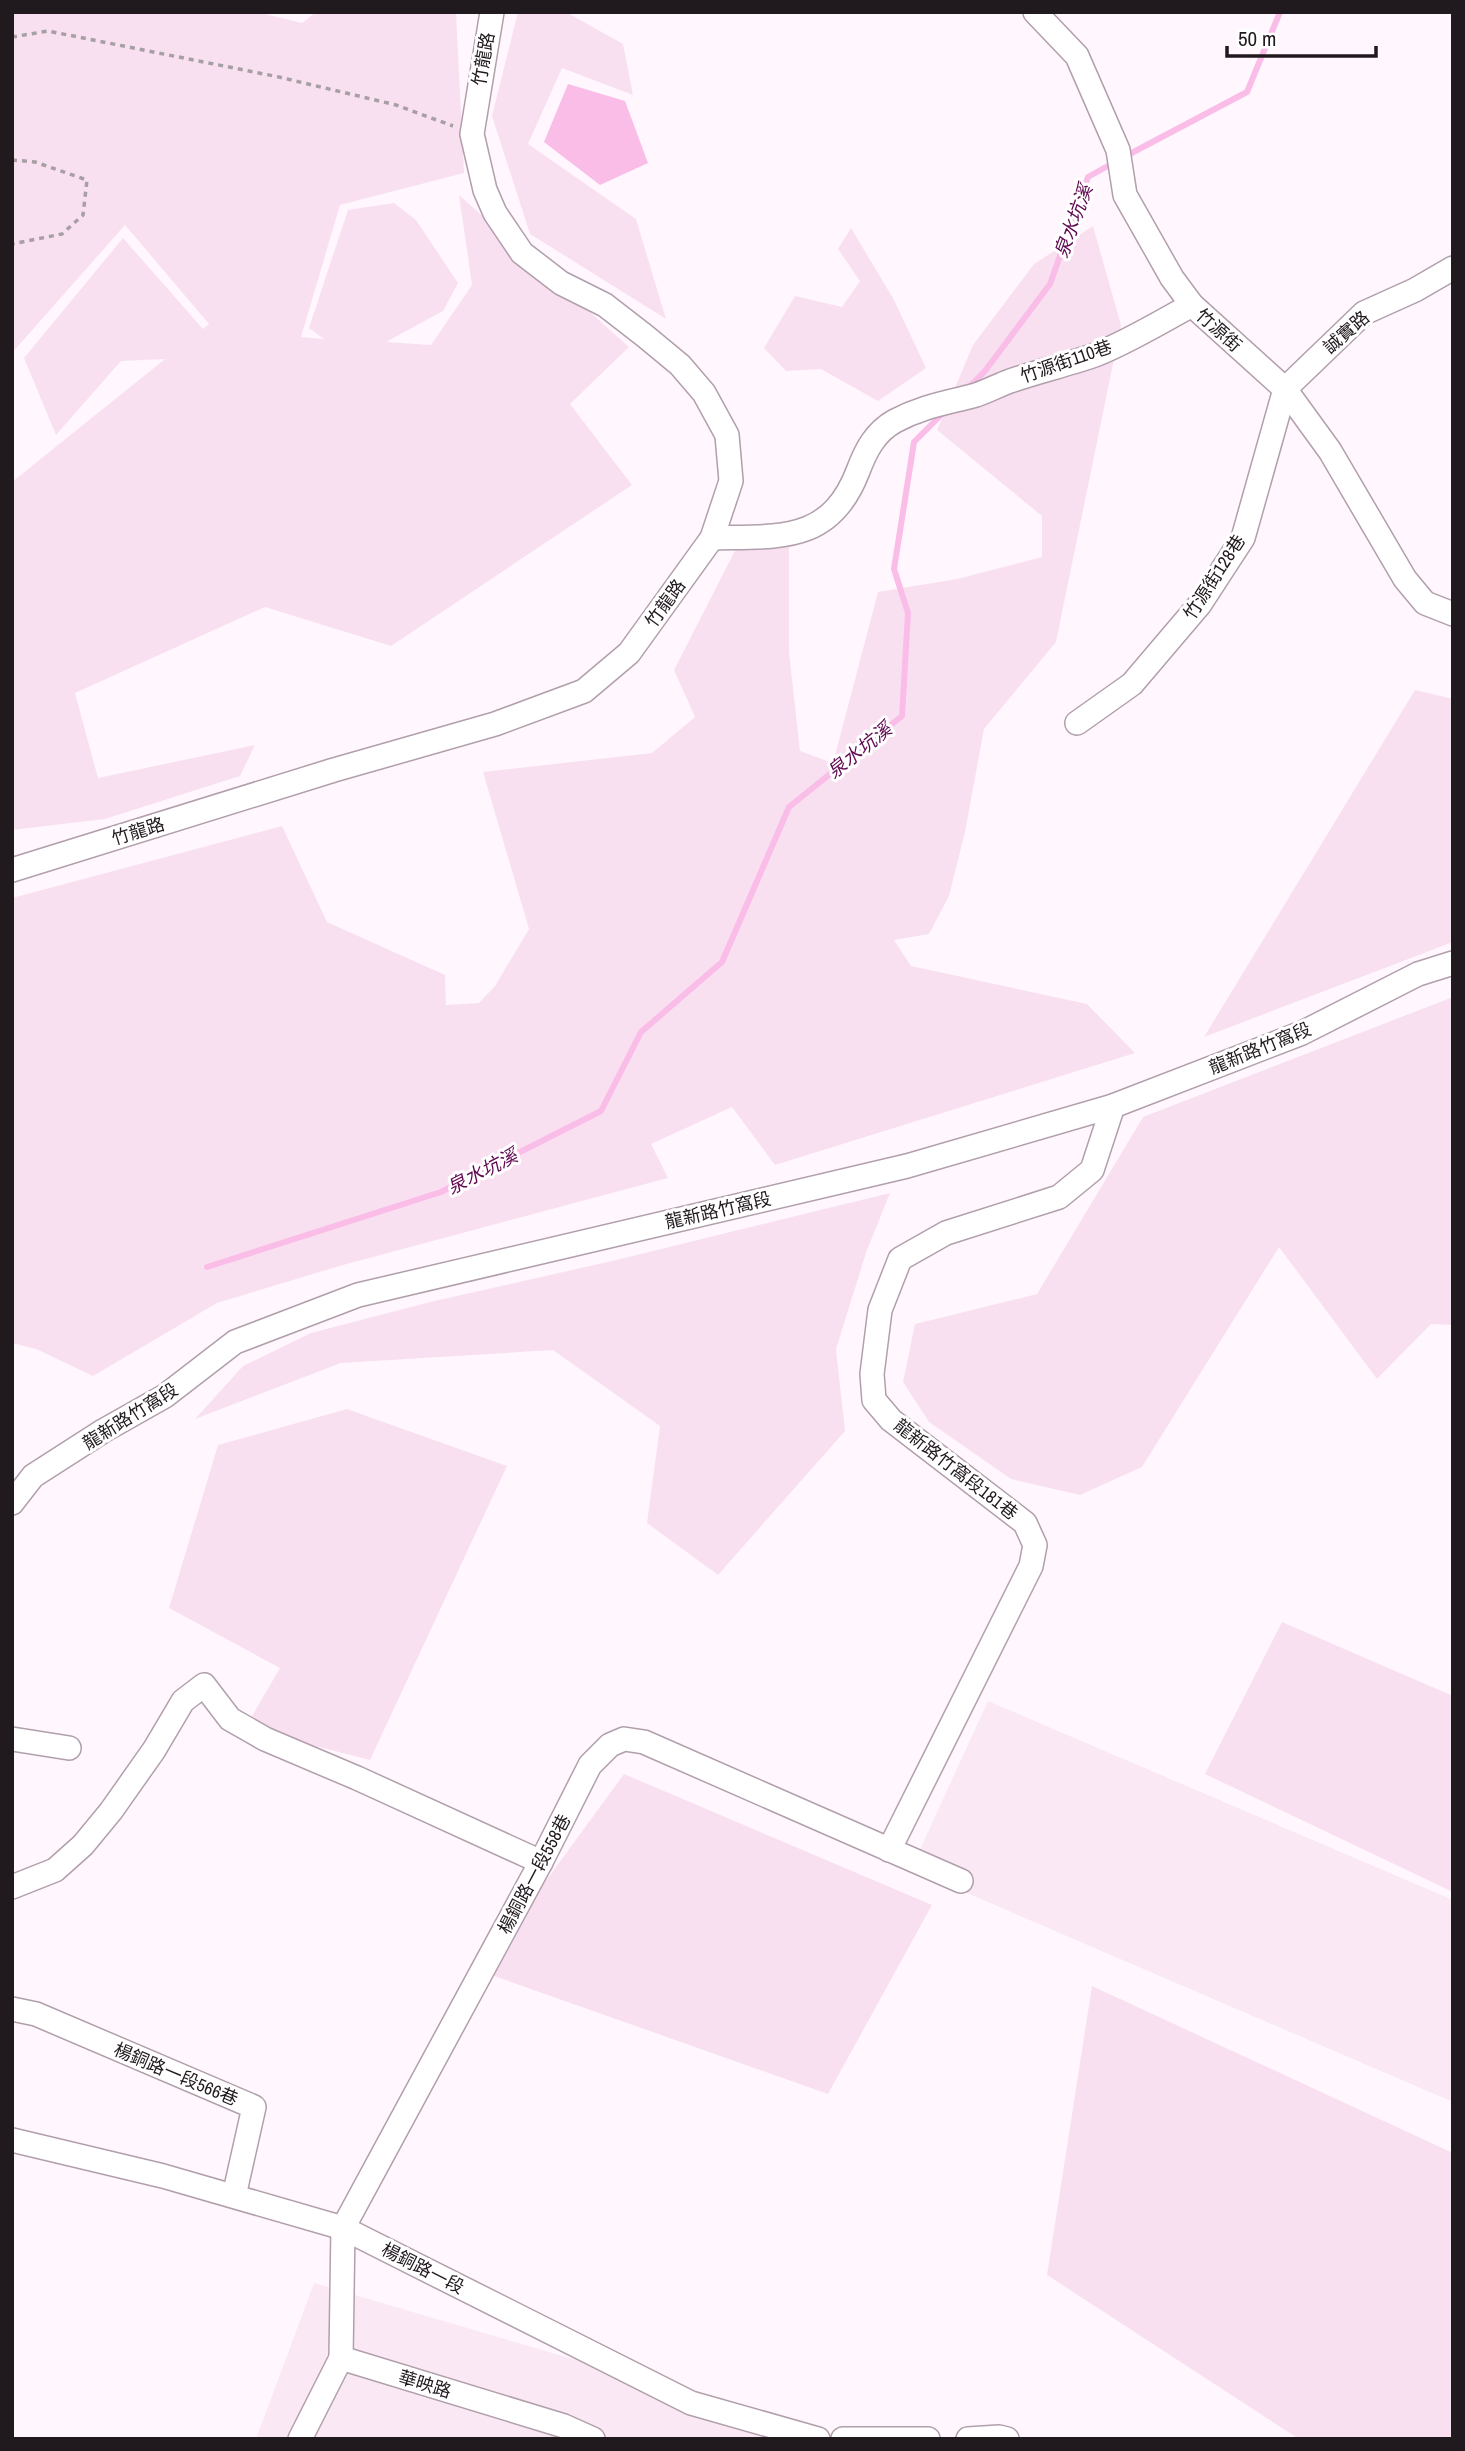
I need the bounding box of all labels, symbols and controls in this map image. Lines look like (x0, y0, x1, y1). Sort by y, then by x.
scale bar (1227, 14, 1376, 58)
text: 50 m (1238, 24, 1276, 53)
street label: 竹龍路 (466, 30, 500, 88)
water label: 泉水坑溪 (1048, 178, 1099, 261)
street label: 竹源街 (1191, 303, 1247, 357)
street label: 誠實路 (1317, 305, 1375, 359)
street label: 竹源街110巷 (1017, 334, 1115, 388)
street label: 竹源街128巷 (1177, 530, 1251, 624)
street label: 竹龍路 (639, 574, 691, 632)
water label: 泉水坑溪 (821, 714, 899, 784)
street label: 竹龍路 (109, 811, 167, 851)
street label: 龍新路竹窩段 (1205, 1016, 1315, 1080)
water label: 泉水坑溪 (442, 1141, 524, 1200)
street label: 龍新路竹窩段 (663, 1186, 773, 1234)
street label: 龍新路竹窩段 (78, 1377, 182, 1455)
street label: 龍新路竹窩段181巷 (889, 1413, 1023, 1525)
street label: 楊銅路一段558巷 (492, 1810, 576, 1938)
street label: 楊銅路一段566巷 (110, 2037, 242, 2111)
street label: 楊銅路一段 (377, 2236, 469, 2300)
street label: 華映路 (396, 2364, 454, 2404)

